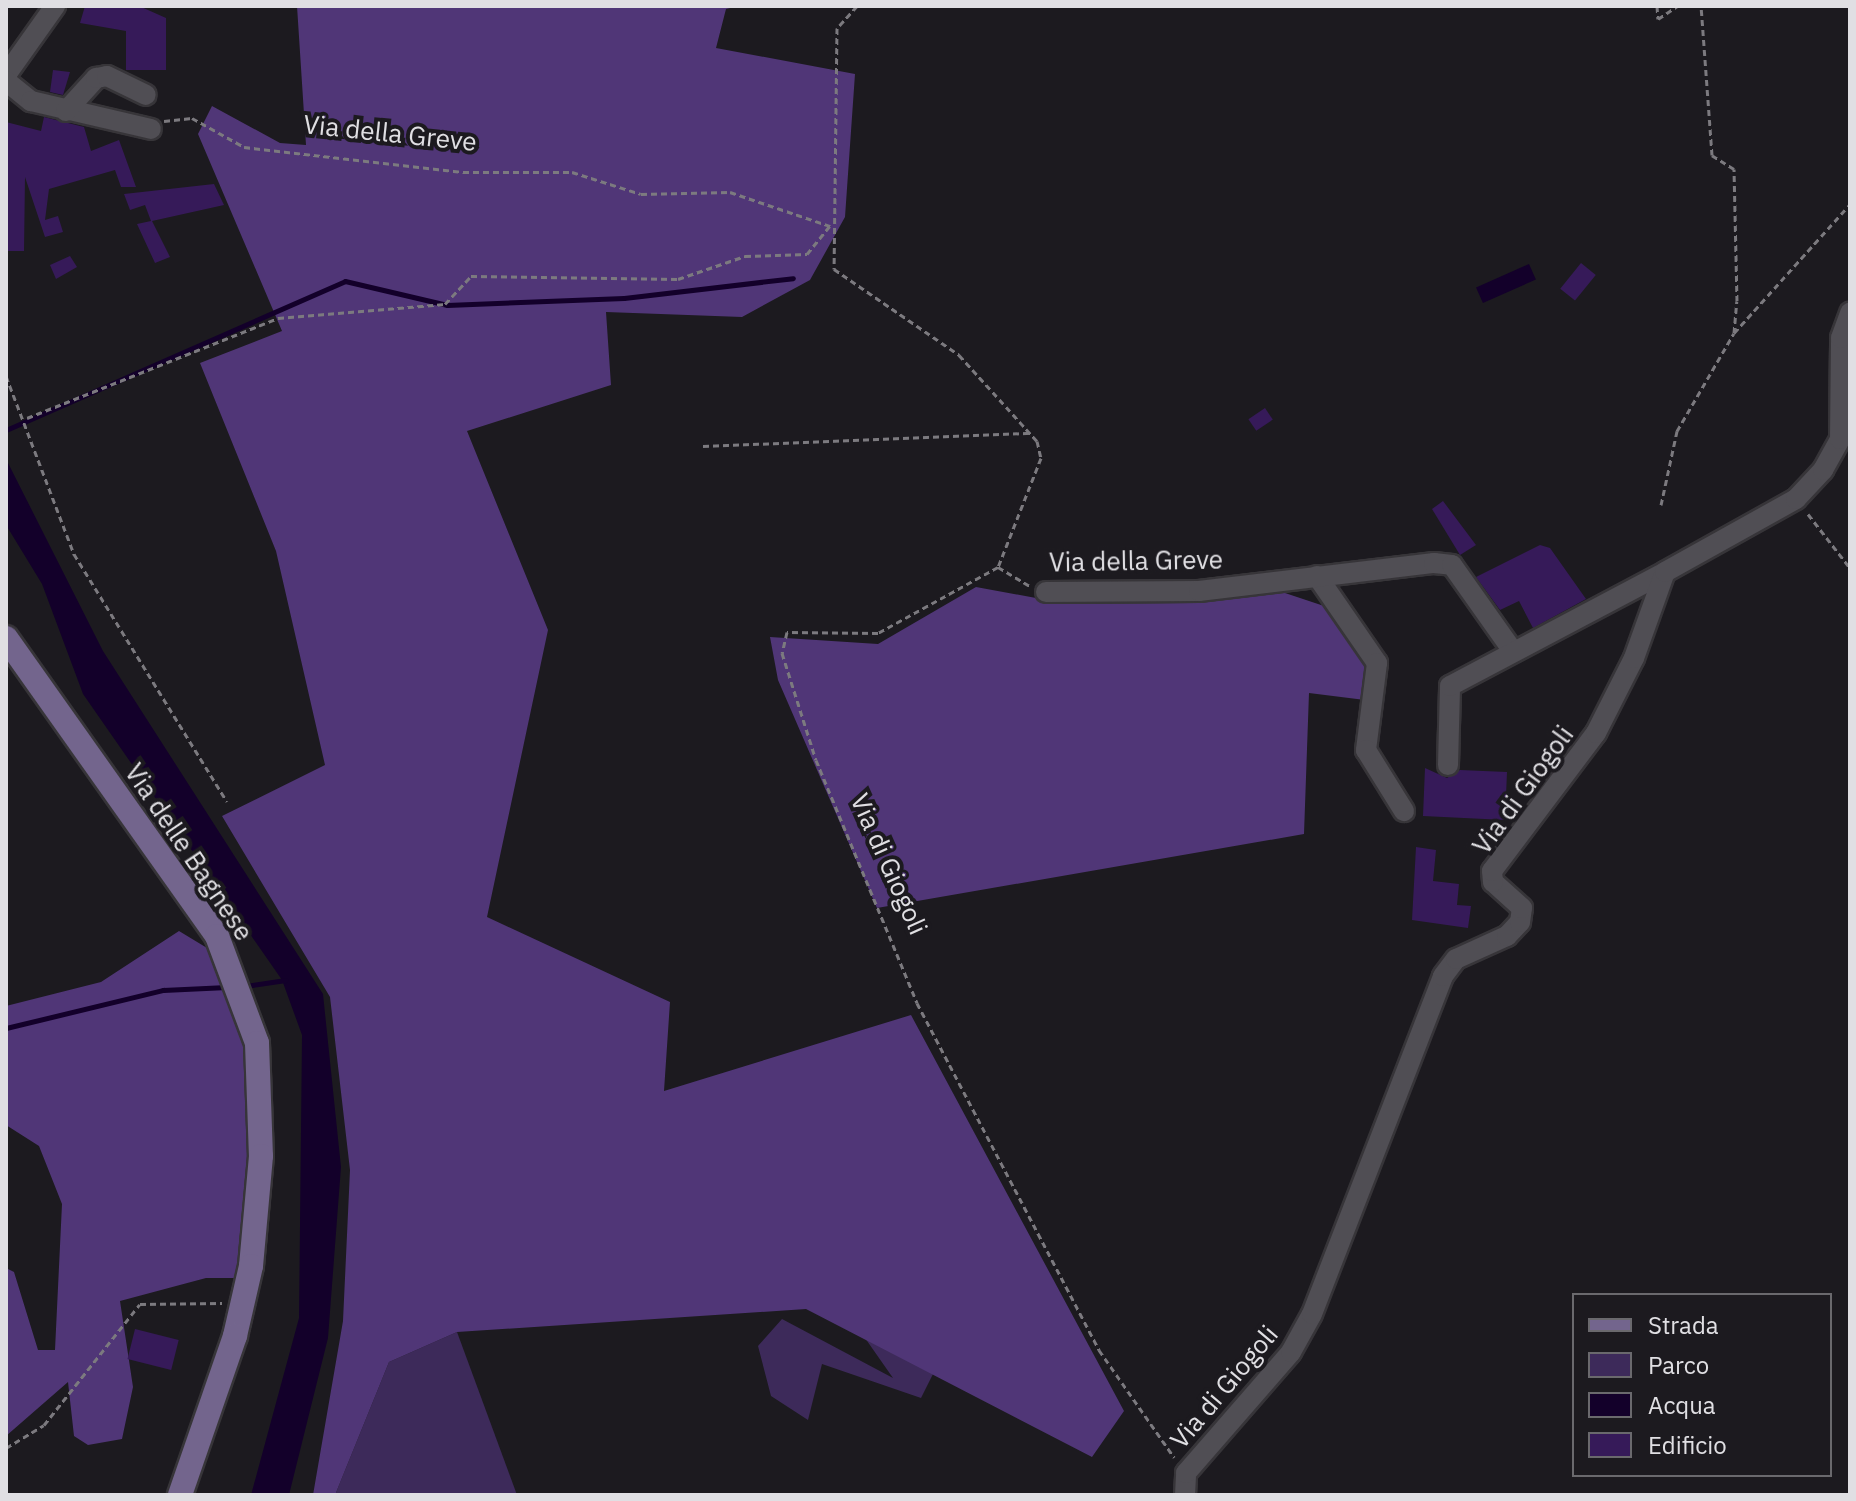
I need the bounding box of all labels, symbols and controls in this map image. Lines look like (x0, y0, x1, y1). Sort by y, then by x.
street label: Via della Greve (302, 108, 478, 158)
street label: Via della Greve (1049, 544, 1223, 578)
street label: Via di Giogoli (1466, 720, 1580, 860)
street label: Via delle Bagnese (118, 758, 260, 946)
street label: Via di Giogoli (844, 789, 934, 939)
legend (1572, 1293, 1832, 1477)
text: Strada (1648, 1309, 1719, 1341)
street label: Via di Giogoli (1164, 1319, 1284, 1455)
text: Parco (1648, 1349, 1709, 1381)
text: Acqua (1648, 1389, 1716, 1421)
text: Edificio (1648, 1429, 1727, 1461)

